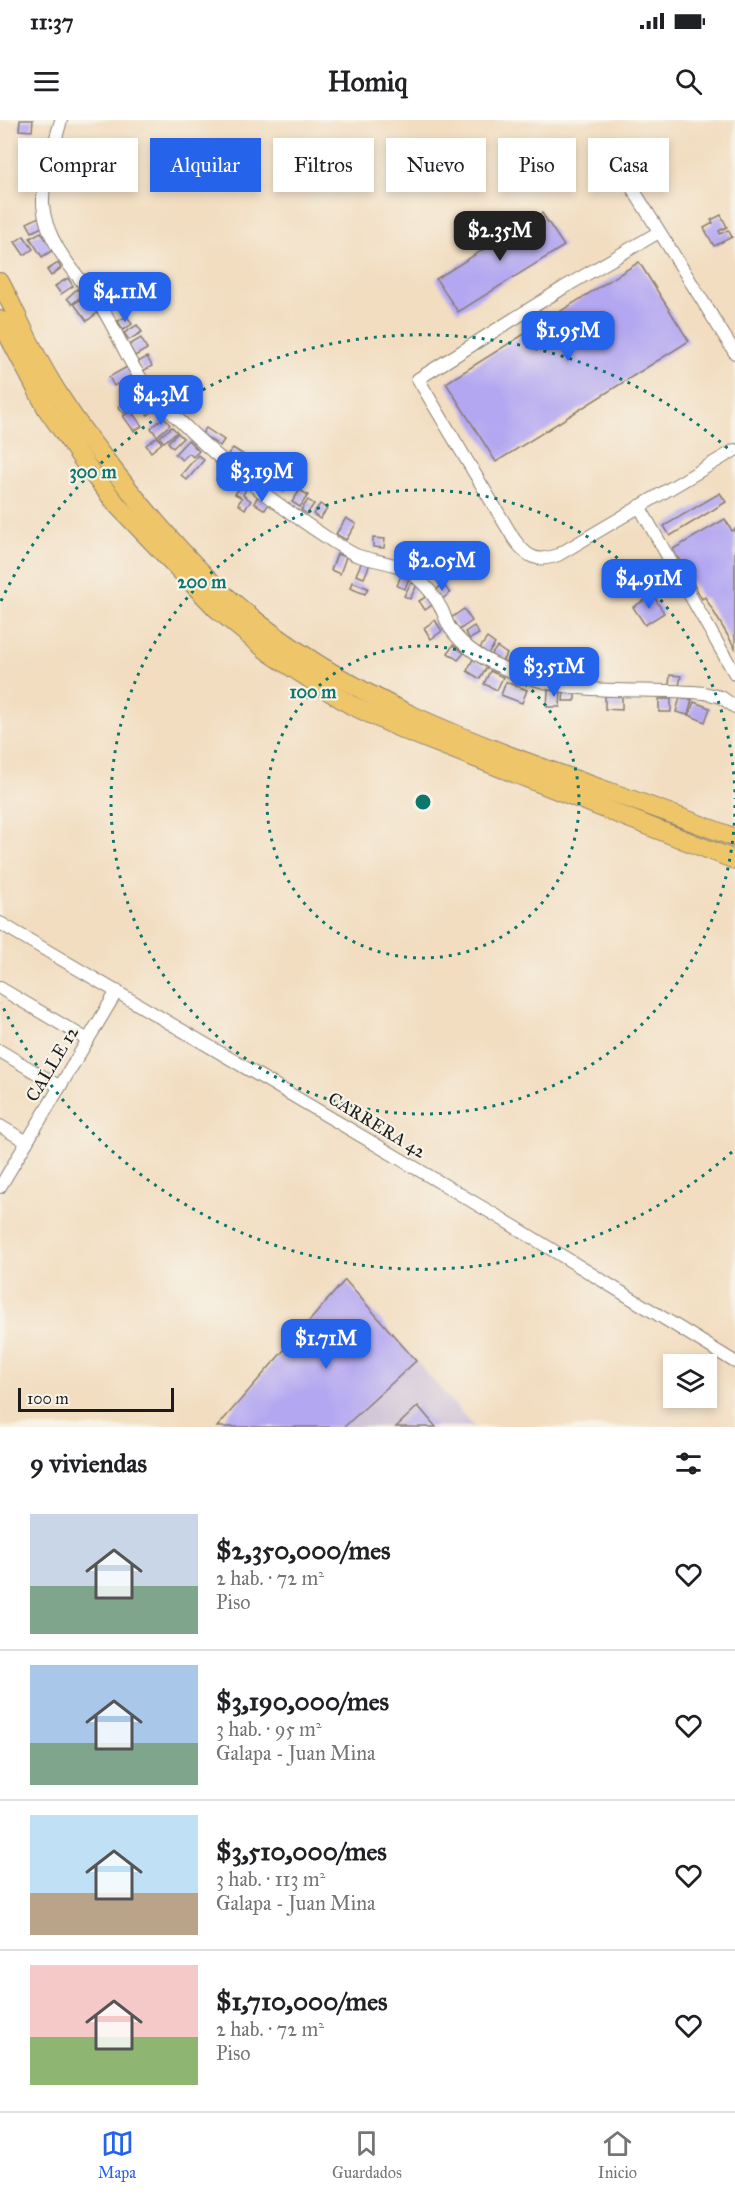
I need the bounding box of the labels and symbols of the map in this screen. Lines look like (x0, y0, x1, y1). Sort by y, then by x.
pin: $2.35M (451, 211, 549, 262)
pin: $4.11M (76, 272, 174, 323)
pin: $1.95M (519, 311, 617, 362)
pin: $4.3M (119, 375, 203, 426)
pin: $3.19M (213, 452, 311, 503)
text: 300 m (69, 461, 117, 484)
pin: $2.05M (393, 541, 491, 592)
pin: $4.91M (600, 559, 698, 610)
text: 200 m (178, 571, 227, 593)
pin: $3.51M (505, 647, 603, 698)
text: 100 m (290, 681, 337, 703)
centre of rings (413, 792, 433, 812)
street label: CALLE 12 (21, 1022, 83, 1106)
street label: CARRERA 42 (324, 1087, 430, 1163)
pin: $1.71M (277, 1319, 375, 1370)
scale bar (18, 1385, 174, 1412)

